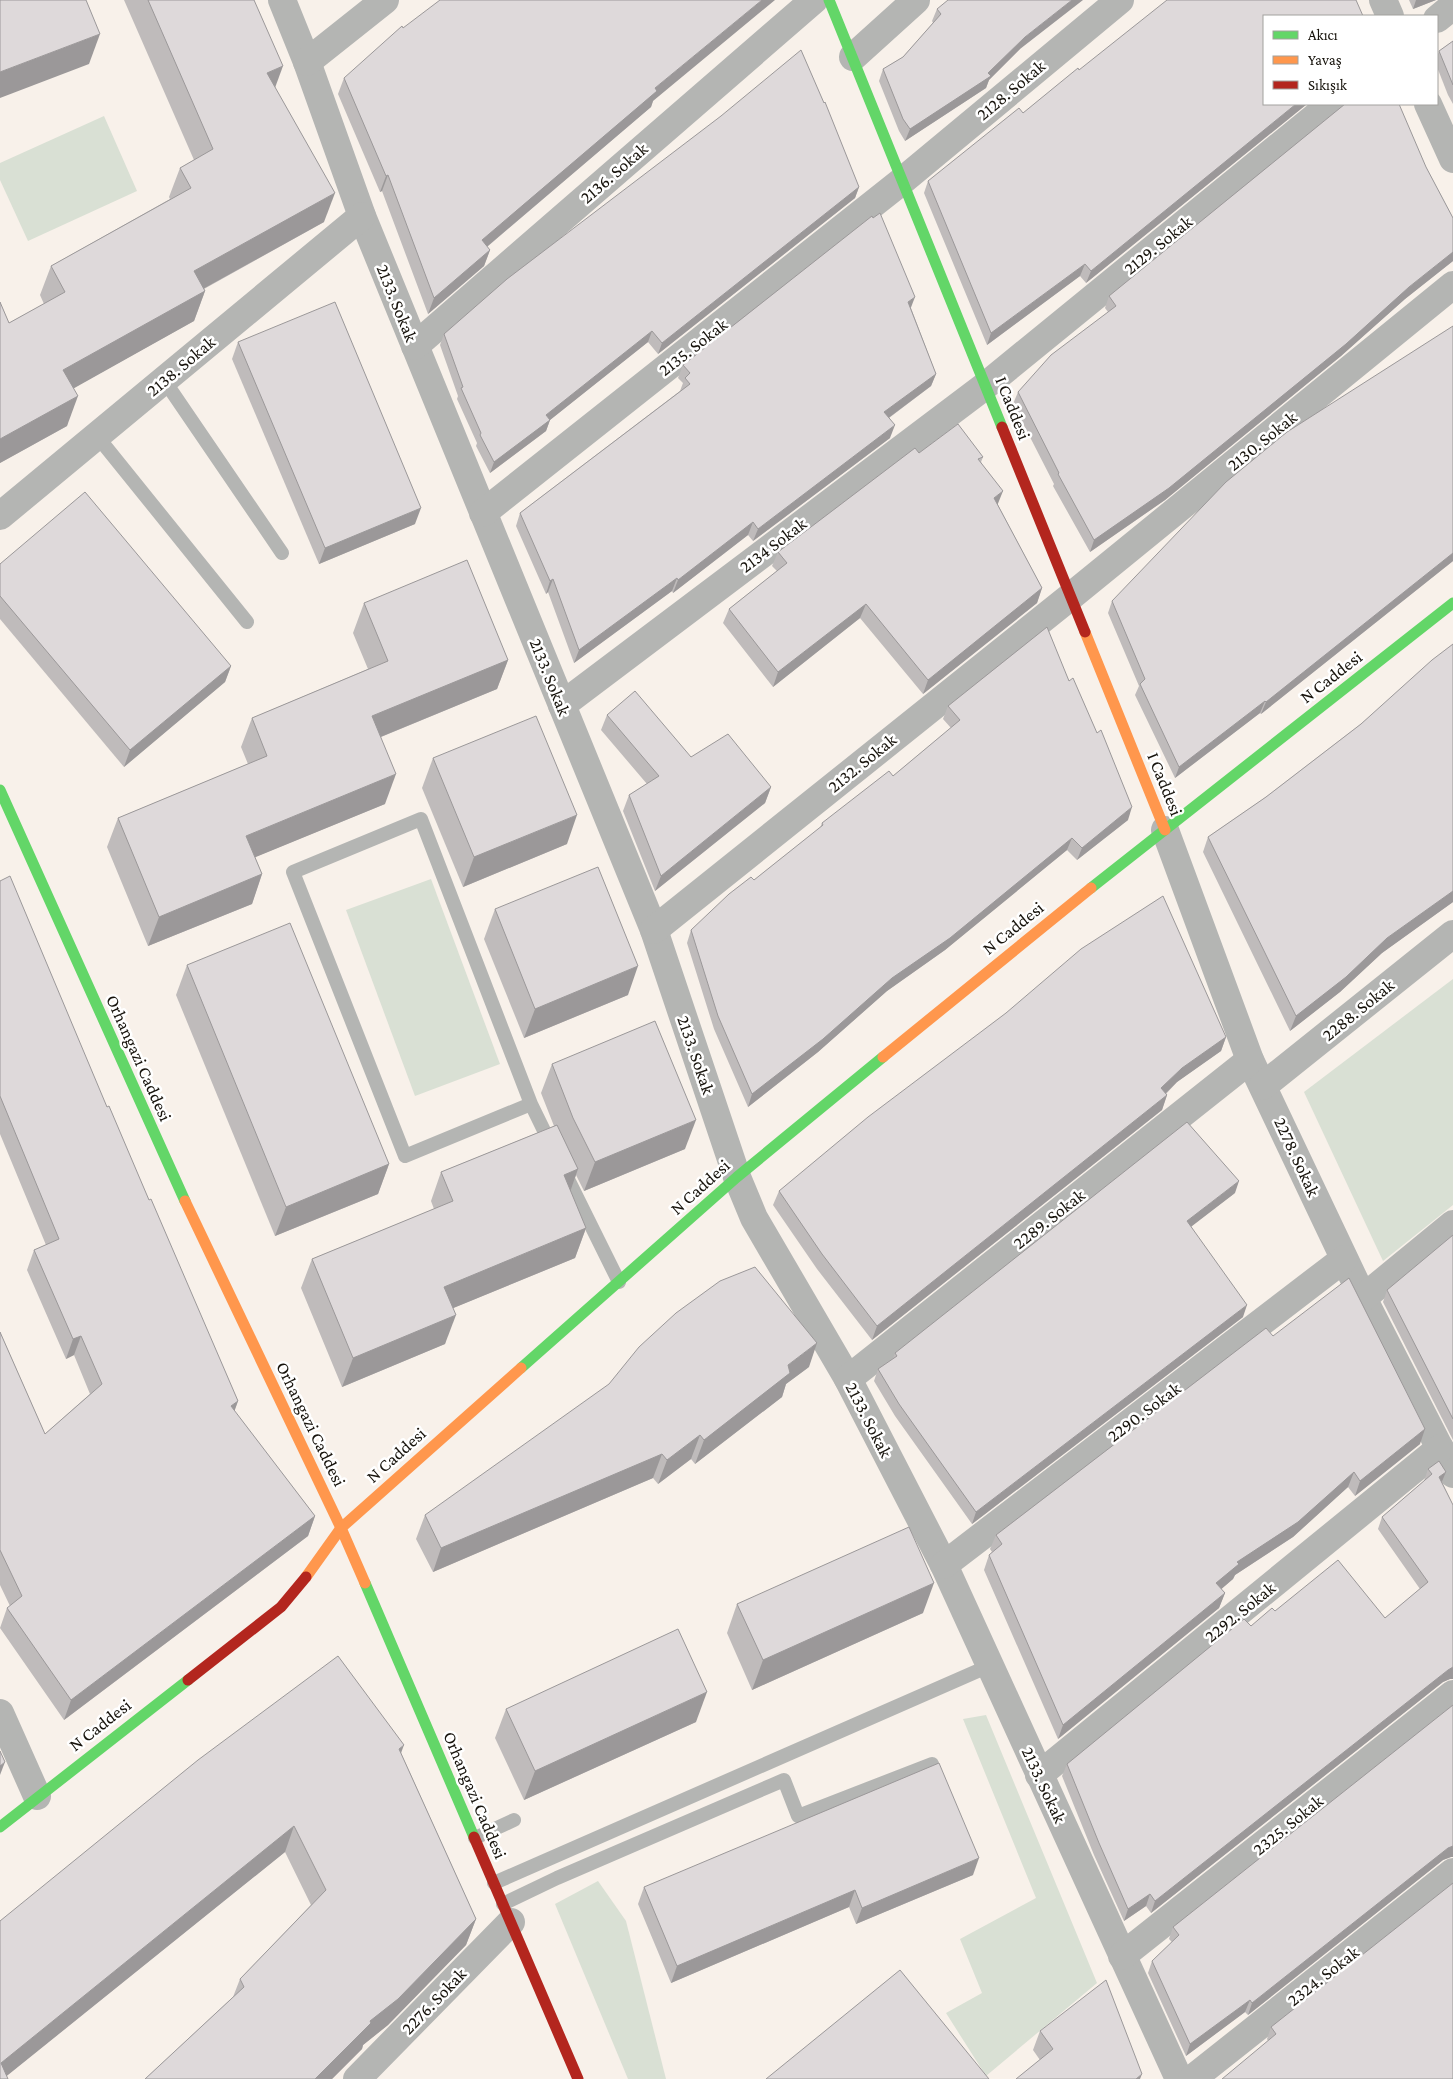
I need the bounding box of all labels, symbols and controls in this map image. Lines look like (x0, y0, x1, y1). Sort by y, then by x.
legend (1263, 15, 1438, 105)
text: Akıcı (1308, 27, 1338, 43)
text: Yavaş (1308, 52, 1342, 69)
street label: 2128. Sokak (973, 55, 1049, 124)
text: Sıkışık (1308, 77, 1348, 94)
street label: 2136. Sokak (576, 138, 652, 208)
street label: 2129. Sokak (1120, 211, 1197, 279)
street label: 2133. Sokak (372, 261, 422, 345)
street label: 2135. Sokak (655, 314, 732, 380)
street label: 2138. Sokak (143, 331, 219, 400)
street label: I Caddesi (991, 374, 1035, 443)
street label: 2130. Sokak (1223, 407, 1301, 475)
street label: 2134 Sokak (736, 513, 811, 577)
street label: 2133. Sokak (525, 635, 575, 719)
street label: N Caddesi (1296, 647, 1366, 707)
street label: 2132. Sokak (824, 729, 900, 797)
street label: I Caddesi (1143, 750, 1187, 819)
street label: N Caddesi (978, 897, 1048, 959)
street label: 2288. Sokak (1318, 975, 1398, 1045)
street label: Orhangazi Caddesi (102, 992, 176, 1125)
street label: 2133. Sokak (673, 1013, 719, 1097)
street label: 2278. Sokak (1270, 1114, 1324, 1200)
street label: N Caddesi (666, 1155, 734, 1219)
street label: 2289. Sokak (1009, 1185, 1089, 1253)
street label: Orhangazi Caddesi (272, 1358, 350, 1490)
street label: 2290. Sokak (1104, 1378, 1185, 1446)
street label: 2133. Sokak (842, 1379, 897, 1461)
street label: N Caddesi (362, 1423, 430, 1487)
street label: 2292. Sokak (1201, 1577, 1280, 1646)
street label: N Caddesi (65, 1695, 135, 1755)
street label: Orhangazi Caddesi (439, 1728, 511, 1862)
street label: 2133. Sokak (1018, 1744, 1070, 1827)
street label: 2325. Sokak (1249, 1790, 1327, 1859)
street label: 2324. Sokak (1283, 1942, 1363, 2010)
street label: 2276. Sokak (398, 1963, 471, 2038)

